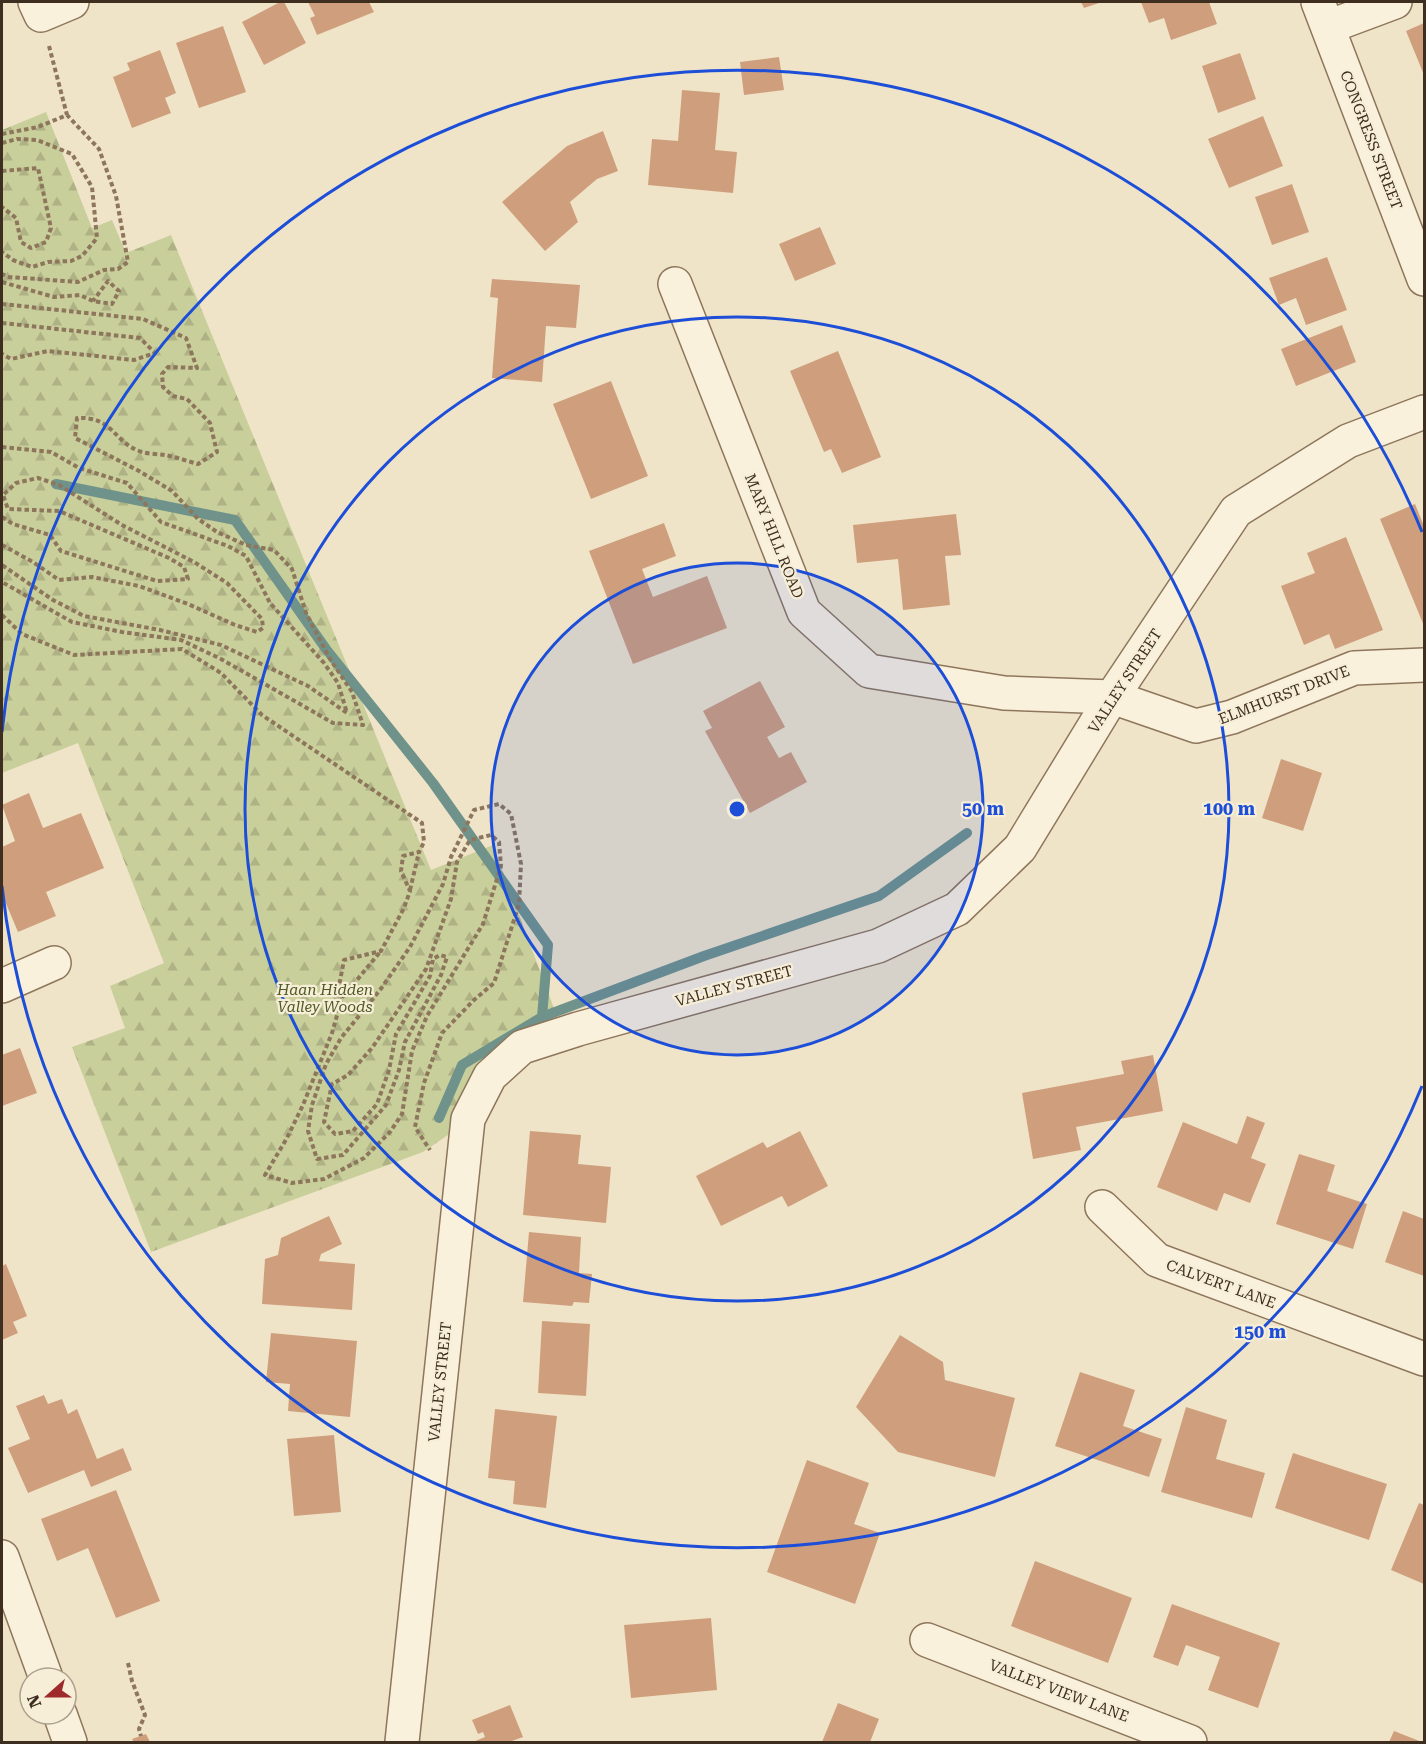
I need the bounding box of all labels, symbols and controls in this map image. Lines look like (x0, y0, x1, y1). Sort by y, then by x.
street label: CONGRESS STREET (1336, 68, 1406, 212)
street label: MARY HILL ROAD (741, 471, 807, 601)
street label: VALLEY STREET (1085, 625, 1165, 737)
street label: ELMHURST DRIVE (1216, 662, 1352, 728)
text: 50 m (962, 798, 1005, 819)
text: 100 m (1203, 798, 1256, 819)
centre of rings (727, 799, 747, 819)
street label: VALLEY STREET (673, 962, 795, 1010)
park label: Haan Hidden Valley Woods (276, 981, 373, 1016)
street label: CALVERT LANE (1164, 1256, 1278, 1312)
street label: VALLEY STREET (425, 1321, 455, 1443)
text: 150 m (1234, 1321, 1287, 1342)
street label: VALLEY VIEW LANE (987, 1656, 1131, 1726)
north arrow (18, 1666, 78, 1726)
text: N (23, 1692, 46, 1710)

